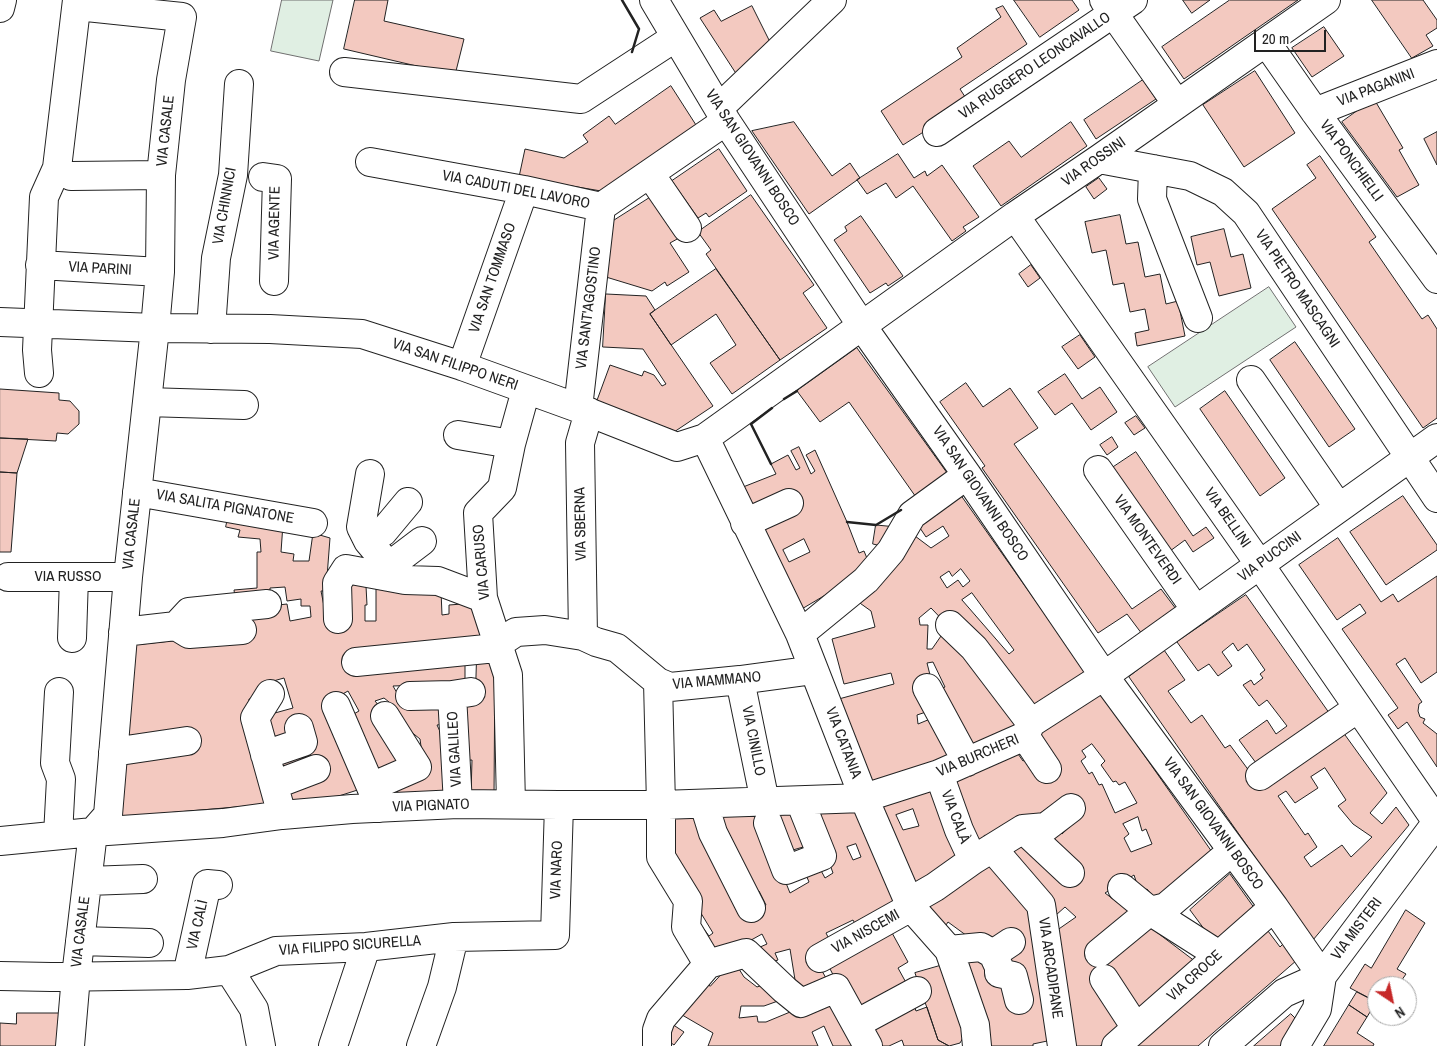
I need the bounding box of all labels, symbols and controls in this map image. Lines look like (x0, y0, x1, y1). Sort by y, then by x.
street label: VIA RUGGERO LEONCAVALLO (956, 9, 1114, 123)
scale bar (1257, 20, 1330, 52)
text: 20 m (1262, 28, 1289, 49)
street label: VIA PAGANINI (1335, 65, 1417, 111)
street label: VIA SAN GIOVANNI BOSCO (701, 86, 803, 230)
street label: VIA CASALE (153, 94, 179, 168)
street label: VIA PONCHIELLI (1315, 117, 1387, 205)
street label: VIA ROSSINI (1059, 133, 1129, 191)
street label: VIA CHINNICI (209, 166, 241, 246)
street label: VIA CADUTI DEL LAVORO (441, 167, 591, 213)
street label: VIA AGENTE (265, 186, 285, 260)
street label: VIA SAN TOMMASO (466, 221, 520, 335)
street label: VIA PIETRO MASCAGNI (1251, 227, 1343, 351)
street label: VIA SANT'AGOSTINO (573, 246, 605, 370)
street label: VIA PARINI (68, 258, 132, 280)
street label: VIA SAN FILIPPO NERI (390, 335, 520, 395)
street label: VIA SAN GIOVANNI BOSCO (928, 423, 1032, 565)
street label: VIA BELLINI (1200, 485, 1254, 551)
street label: VIA SALITA PIGNATONE (155, 486, 295, 528)
street label: VIA SBERNA (571, 487, 591, 561)
street label: VIA MONTEVERDI (1109, 492, 1185, 588)
street label: VIA CASALE (119, 497, 145, 571)
street label: VIA CARUSO (470, 523, 494, 601)
street label: VIA PUCCINI (1235, 528, 1305, 586)
street label: VIA RUSSO (35, 568, 101, 586)
street label: VIA MAMMANO (672, 668, 762, 694)
street label: VIA CINILLO (737, 704, 769, 778)
street label: VIA CATANIA (821, 705, 865, 781)
street label: VIA GALILEO (444, 711, 466, 787)
street label: VIA BURCHERI (934, 731, 1022, 781)
street label: VIA SAN GIOVANNI BOSCO (1159, 754, 1267, 894)
street label: VIA CALÀ (937, 788, 973, 846)
street label: VIA PIGNATO (392, 796, 470, 816)
street label: VIA NARO (547, 840, 567, 900)
street label: VIA MISTERI (1328, 894, 1386, 964)
street label: VIA CASALE (68, 895, 94, 969)
street label: VIA CALÌ (184, 898, 212, 952)
street label: VIA NISCEMI (829, 906, 903, 958)
street label: VIA ARCADIPANE (1034, 916, 1066, 1020)
street label: VIA FILIPPO SICURELLA (278, 932, 422, 960)
street label: VIA CROCE (1164, 947, 1226, 1005)
north arrow (1367, 976, 1417, 1026)
text: N (1391, 1003, 1408, 1022)

